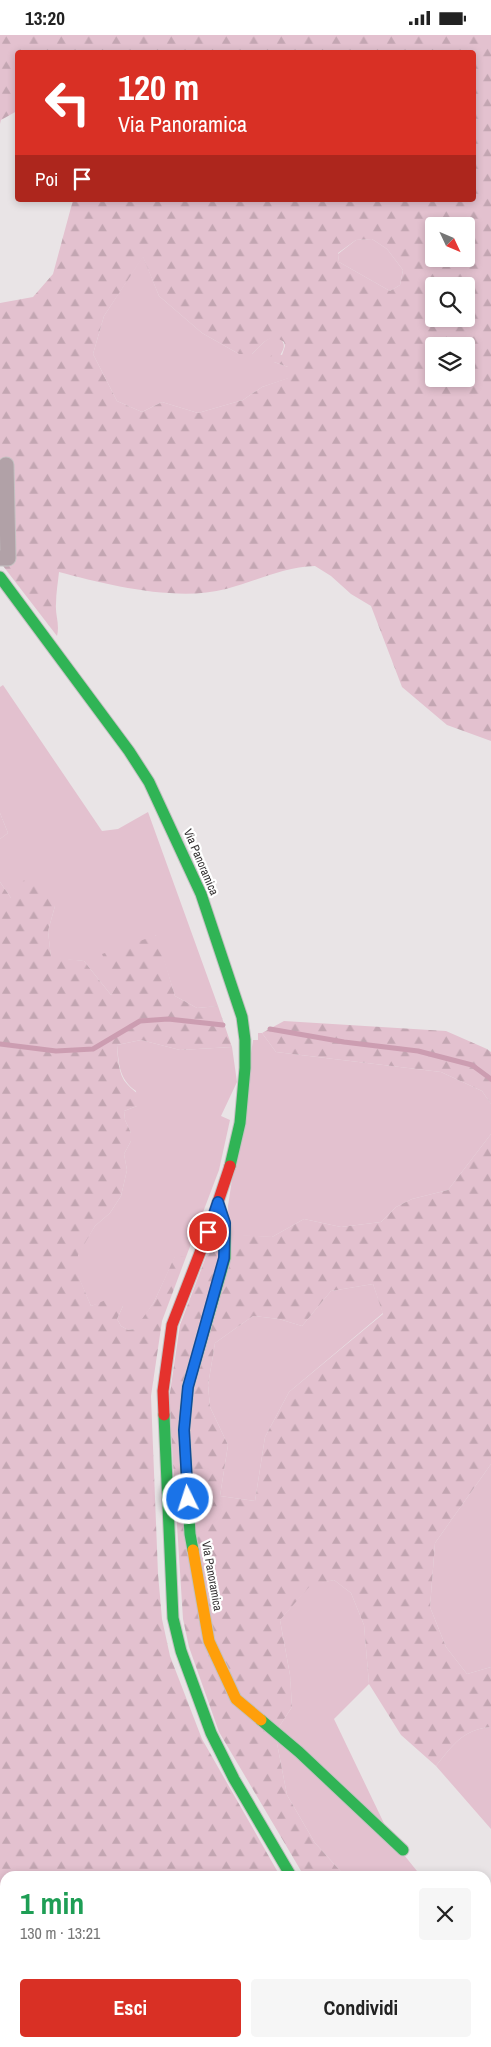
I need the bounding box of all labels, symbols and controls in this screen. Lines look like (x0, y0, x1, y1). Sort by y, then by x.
text: 13:20 (25, 5, 65, 31)
text: 120 m (118, 64, 199, 111)
icon: left (35, 70, 100, 135)
text: Via Panoramica (118, 109, 247, 139)
icon: arrive (68, 165, 96, 193)
text: Poi (35, 166, 58, 192)
north arrow (425, 217, 475, 267)
map controls (425, 217, 475, 387)
button: search (425, 277, 475, 327)
button: layers (425, 337, 475, 387)
street label: Via Panoramica (180, 826, 222, 898)
pin (187, 1211, 229, 1253)
icon: arrive (194, 1218, 222, 1246)
position arrow (161, 1472, 213, 1524)
street label: Via Panoramica (198, 1540, 226, 1613)
text: 1 min (20, 1883, 84, 1923)
button: close (419, 1888, 471, 1940)
text: 130 m · 13:21 (20, 1922, 100, 1944)
button: Esci (20, 1979, 241, 2037)
button: Condividi (251, 1979, 471, 2037)

